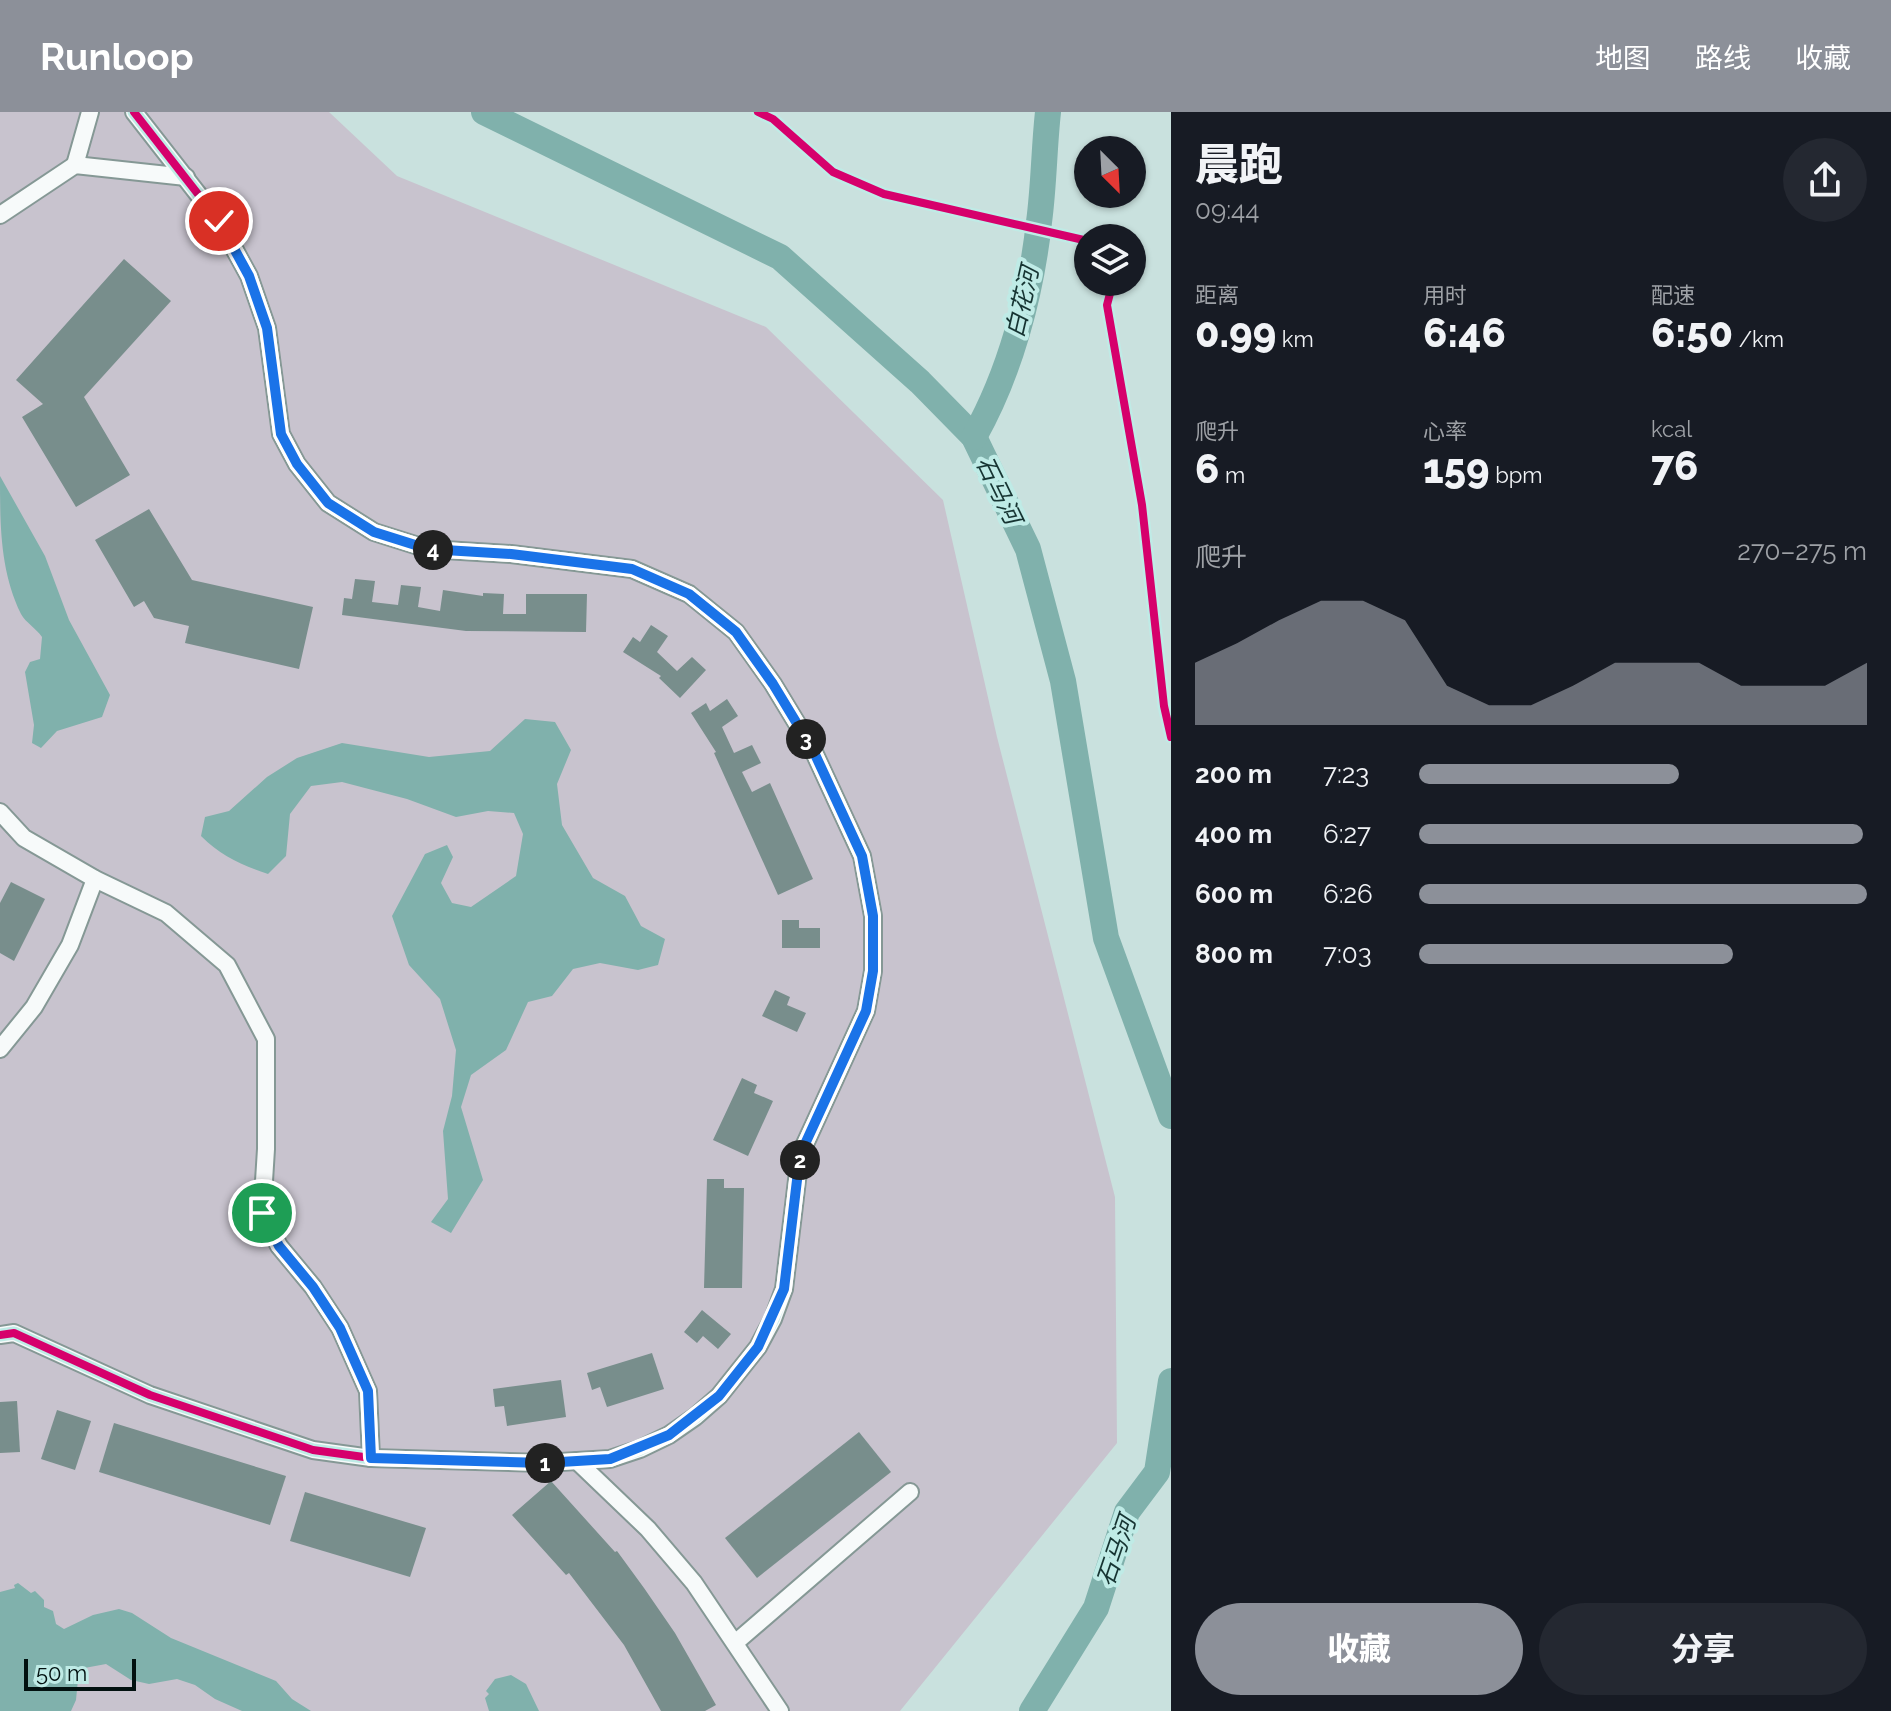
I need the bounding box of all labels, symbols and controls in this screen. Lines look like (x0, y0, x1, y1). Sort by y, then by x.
text: Runloop (40, 34, 194, 79)
text: 地图 (1595, 42, 1651, 75)
text: 路线 (1695, 42, 1751, 75)
text: 收藏 (1795, 42, 1851, 75)
north arrow (1074, 136, 1146, 208)
map controls (1074, 136, 1146, 296)
button: share (1783, 138, 1867, 222)
text: 晨跑 (1195, 139, 1283, 190)
pin (185, 187, 253, 255)
text: 09:44 (1195, 195, 1259, 225)
icon: check (197, 199, 241, 243)
button: layers (1074, 224, 1146, 296)
water label: 白花河 (1000, 260, 1045, 340)
text: 距离 (1195, 282, 1239, 308)
text: 用时 (1423, 282, 1467, 308)
text: 配速 (1651, 282, 1695, 308)
text: 0.99 (1195, 309, 1276, 356)
text: 6:46 (1423, 309, 1506, 356)
text: 6:50 (1651, 309, 1733, 356)
text: km (1276, 326, 1314, 352)
text: /km (1733, 326, 1784, 352)
text: kcal (1651, 416, 1692, 442)
text: 爬升 (1195, 418, 1239, 444)
text: 心率 (1423, 418, 1467, 444)
text: 76 (1651, 442, 1698, 489)
text: 6 (1195, 445, 1219, 492)
text: 159 (1423, 445, 1490, 492)
water label: 石马河 (970, 451, 1030, 532)
text: m (1219, 462, 1245, 488)
text: bpm (1490, 462, 1543, 488)
pin: 4 (413, 530, 453, 570)
text: 270–275 m (1737, 536, 1867, 566)
text: 4 (427, 537, 439, 563)
text: 爬升 (1195, 542, 1247, 572)
pin: 3 (786, 719, 826, 759)
text: 3 (800, 726, 812, 752)
text: 200 m (1195, 759, 1272, 789)
text: 7:23 (1323, 759, 1369, 789)
text: 400 m (1195, 819, 1272, 849)
text: 6:27 (1323, 819, 1371, 849)
text: 600 m (1195, 879, 1273, 909)
text: 6:26 (1323, 879, 1373, 909)
text: 800 m (1195, 939, 1273, 969)
text: 7:03 (1323, 939, 1372, 969)
pin: 2 (780, 1140, 820, 1180)
text: 2 (794, 1147, 806, 1173)
pin (228, 1179, 296, 1247)
icon: arrive (240, 1191, 284, 1235)
pin: 1 (525, 1443, 565, 1483)
text: 1 (540, 1450, 550, 1476)
water label: 石马河 (1091, 1508, 1143, 1590)
button: 收藏 (1195, 1603, 1523, 1695)
button: 分享 (1539, 1603, 1867, 1695)
scale bar (24, 1655, 136, 1691)
text: 50 m (36, 1660, 87, 1686)

